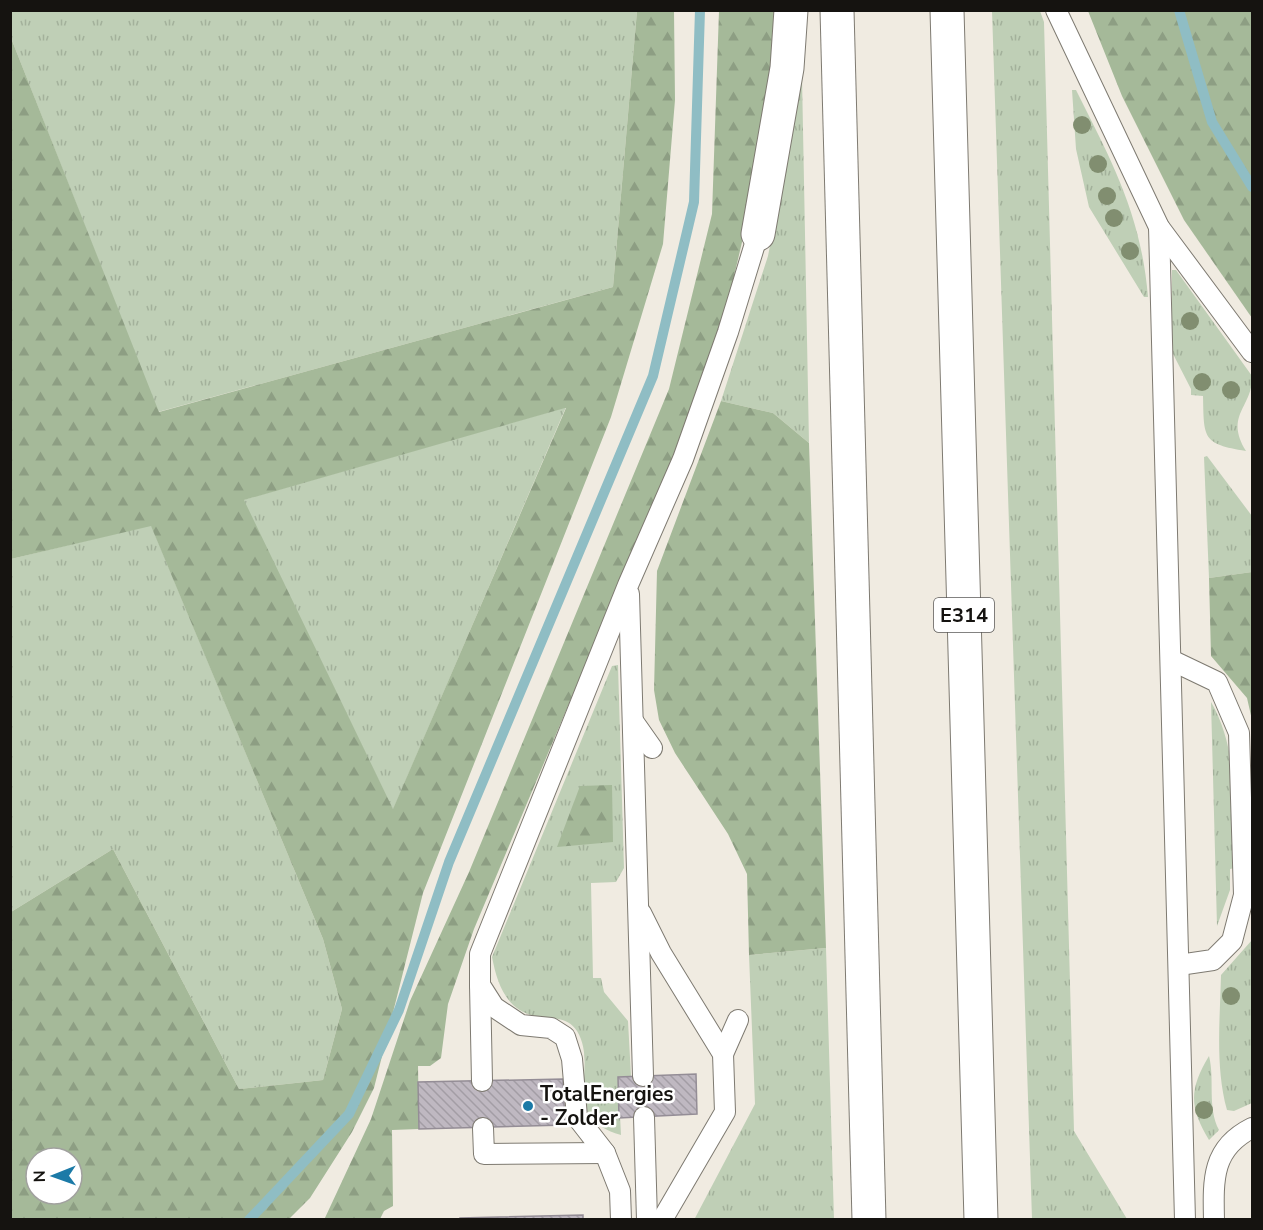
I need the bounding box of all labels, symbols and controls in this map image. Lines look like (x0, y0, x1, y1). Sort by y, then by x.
road number: E314 (934, 598, 994, 632)
place label: TotalEnergies - Zolder (540, 1080, 674, 1132)
marker: TotalEnergies - Zolder (521, 1099, 535, 1113)
north arrow (24, 1146, 84, 1206)
text: N (29, 1170, 51, 1182)

